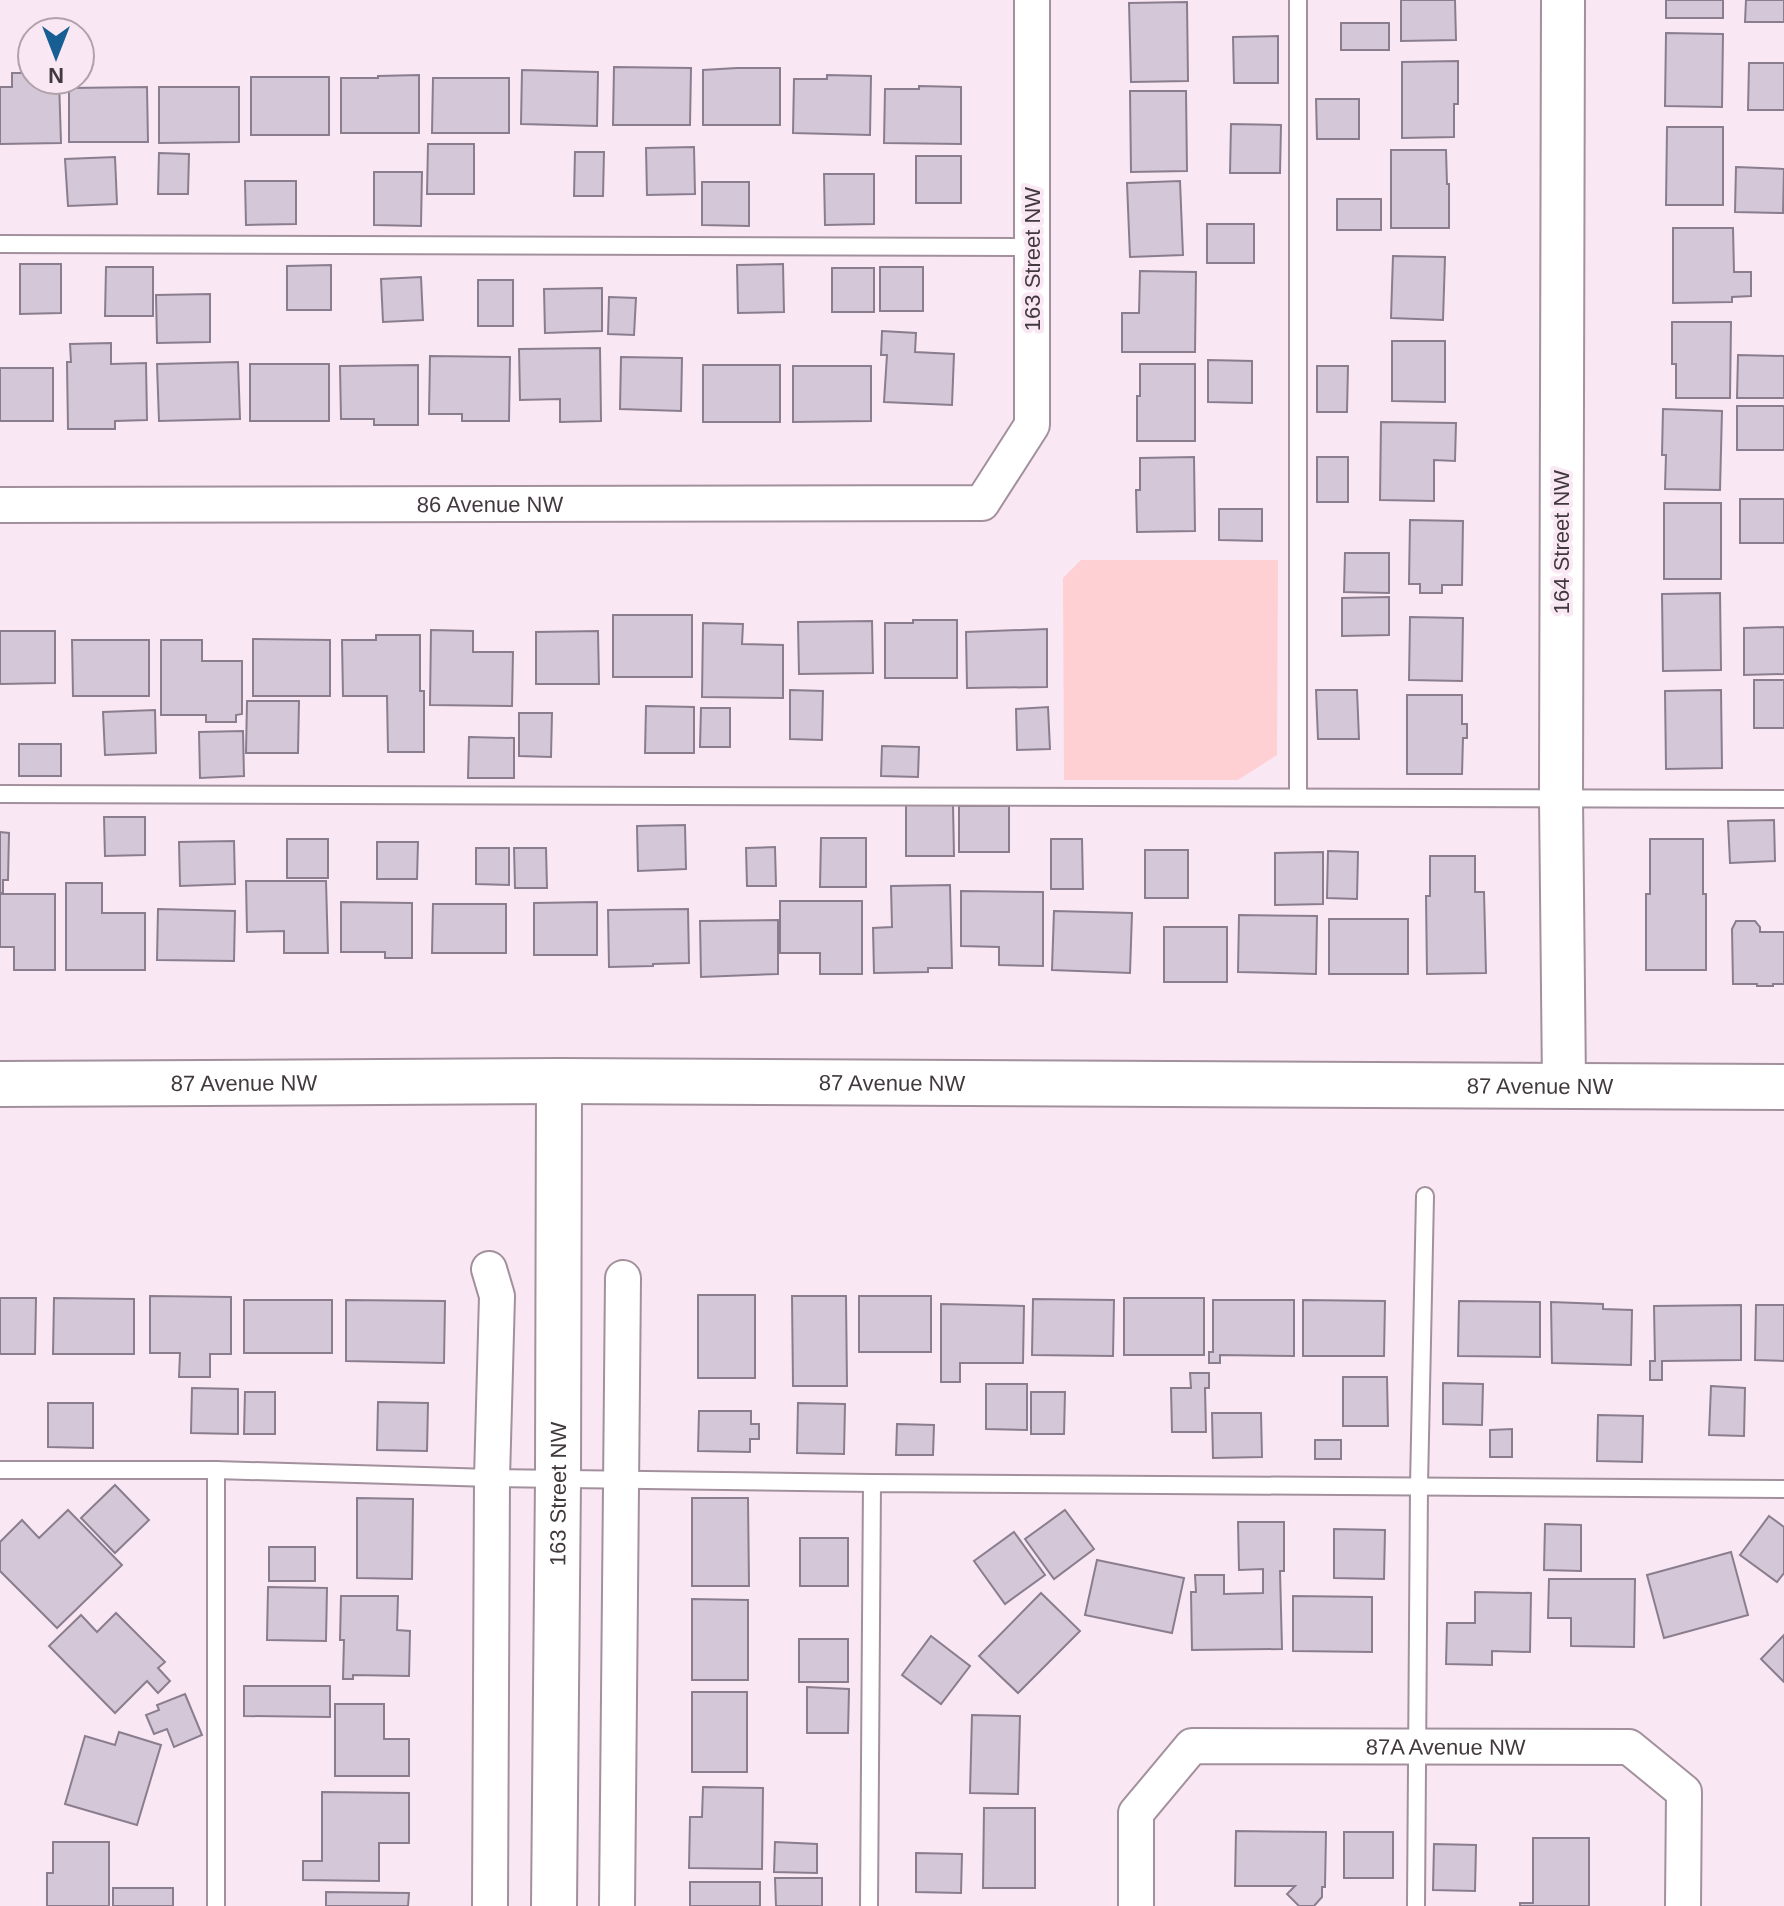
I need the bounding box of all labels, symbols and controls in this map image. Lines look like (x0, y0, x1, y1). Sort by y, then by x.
north arrow (16, 16, 96, 96)
text: N (48, 63, 64, 88)
street label: 163 Street NW (1020, 187, 1045, 331)
street label: 164 Street NW (1549, 470, 1574, 614)
street label: 86 Avenue NW (417, 491, 563, 517)
street label: 87 Avenue NW (171, 1070, 318, 1096)
street label: 87 Avenue NW (819, 1070, 966, 1095)
street label: 87 Avenue NW (1467, 1073, 1614, 1099)
street label: 163 Street NW (545, 1422, 571, 1566)
street label: 87A Avenue NW (1366, 1734, 1526, 1759)

